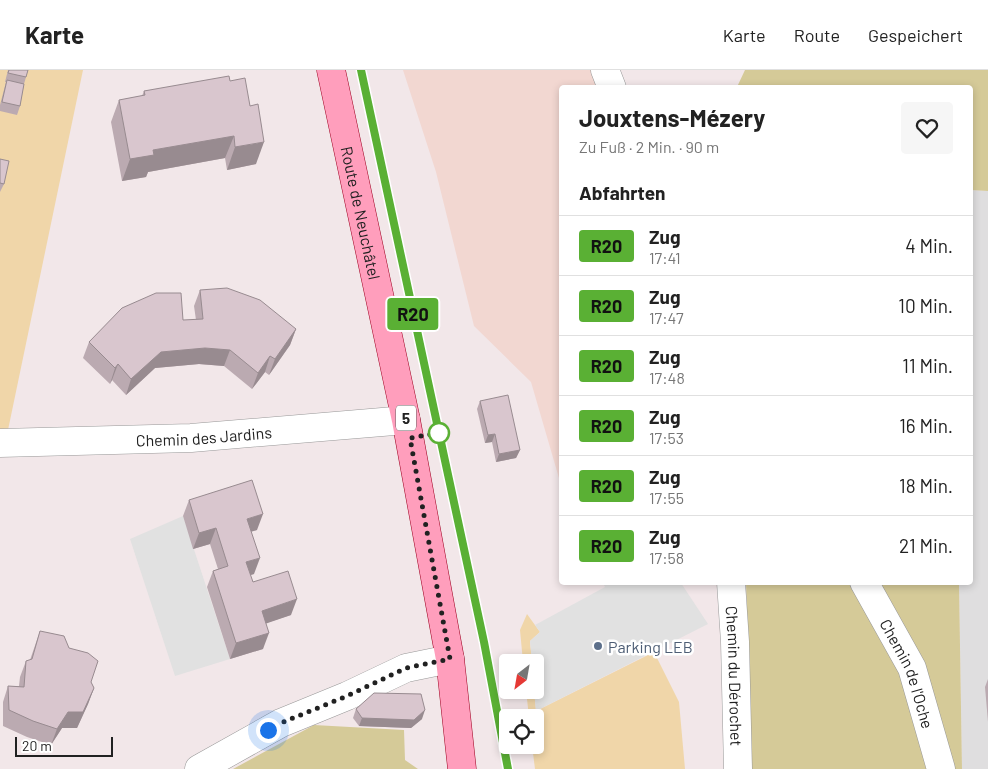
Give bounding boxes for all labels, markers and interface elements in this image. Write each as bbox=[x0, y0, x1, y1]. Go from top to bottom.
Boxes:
text: Karte bbox=[25, 20, 84, 49]
text: Karte bbox=[723, 24, 766, 46]
text: Route bbox=[794, 24, 840, 46]
text: Gespeichert bbox=[868, 24, 963, 46]
button: heart bbox=[901, 102, 953, 154]
text: Jouxtens-Mézery bbox=[579, 103, 765, 132]
text: Zu Fuß · 2 Min. · 90 m bbox=[579, 137, 719, 156]
street label: Route de Neuchâtel bbox=[338, 144, 385, 281]
text: Abfahrten bbox=[579, 181, 665, 204]
text: Zug bbox=[649, 225, 681, 248]
text: 4 Min. bbox=[905, 234, 953, 257]
text: R20 bbox=[591, 235, 622, 257]
text: 17:41 bbox=[649, 248, 681, 267]
text: Zug bbox=[649, 285, 681, 308]
text: 10 Min. bbox=[898, 294, 953, 317]
text: R20 bbox=[591, 295, 622, 317]
line badge: R20 bbox=[384, 298, 442, 330]
text: R20 bbox=[397, 303, 429, 325]
text: 17:47 bbox=[649, 308, 684, 327]
text: Zug bbox=[649, 345, 681, 368]
text: 11 Min. bbox=[902, 354, 953, 377]
text: R20 bbox=[591, 355, 622, 377]
text: 17:48 bbox=[649, 368, 685, 387]
text: Zug bbox=[649, 405, 681, 428]
road number: 5 bbox=[396, 406, 416, 430]
text: 16 Min. bbox=[899, 414, 953, 437]
text: R20 bbox=[591, 415, 622, 437]
street label: Chemin des Jardins bbox=[136, 422, 273, 449]
unlabelled marker bbox=[428, 422, 450, 444]
text: 17:53 bbox=[649, 428, 684, 447]
text: Zug bbox=[649, 465, 681, 488]
text: 18 Min. bbox=[899, 474, 953, 497]
text: R20 bbox=[591, 475, 622, 497]
text: 17:55 bbox=[649, 488, 684, 507]
text: Zug bbox=[649, 525, 681, 548]
text: 21 Min. bbox=[899, 534, 953, 557]
text: R20 bbox=[591, 535, 622, 557]
text: 17:58 bbox=[649, 548, 684, 567]
street label: Chemin du Dérochet bbox=[723, 605, 747, 746]
street label: Chemin de l'Oche bbox=[877, 615, 938, 730]
place label: Parking LEB bbox=[608, 637, 693, 656]
marker: Parking LEB bbox=[592, 640, 604, 652]
north arrow bbox=[499, 654, 544, 699]
map controls bbox=[499, 654, 544, 754]
button: locate bbox=[499, 709, 544, 754]
your location bbox=[256, 718, 281, 743]
scale bar bbox=[15, 734, 112, 757]
text: 20 m bbox=[22, 737, 52, 754]

